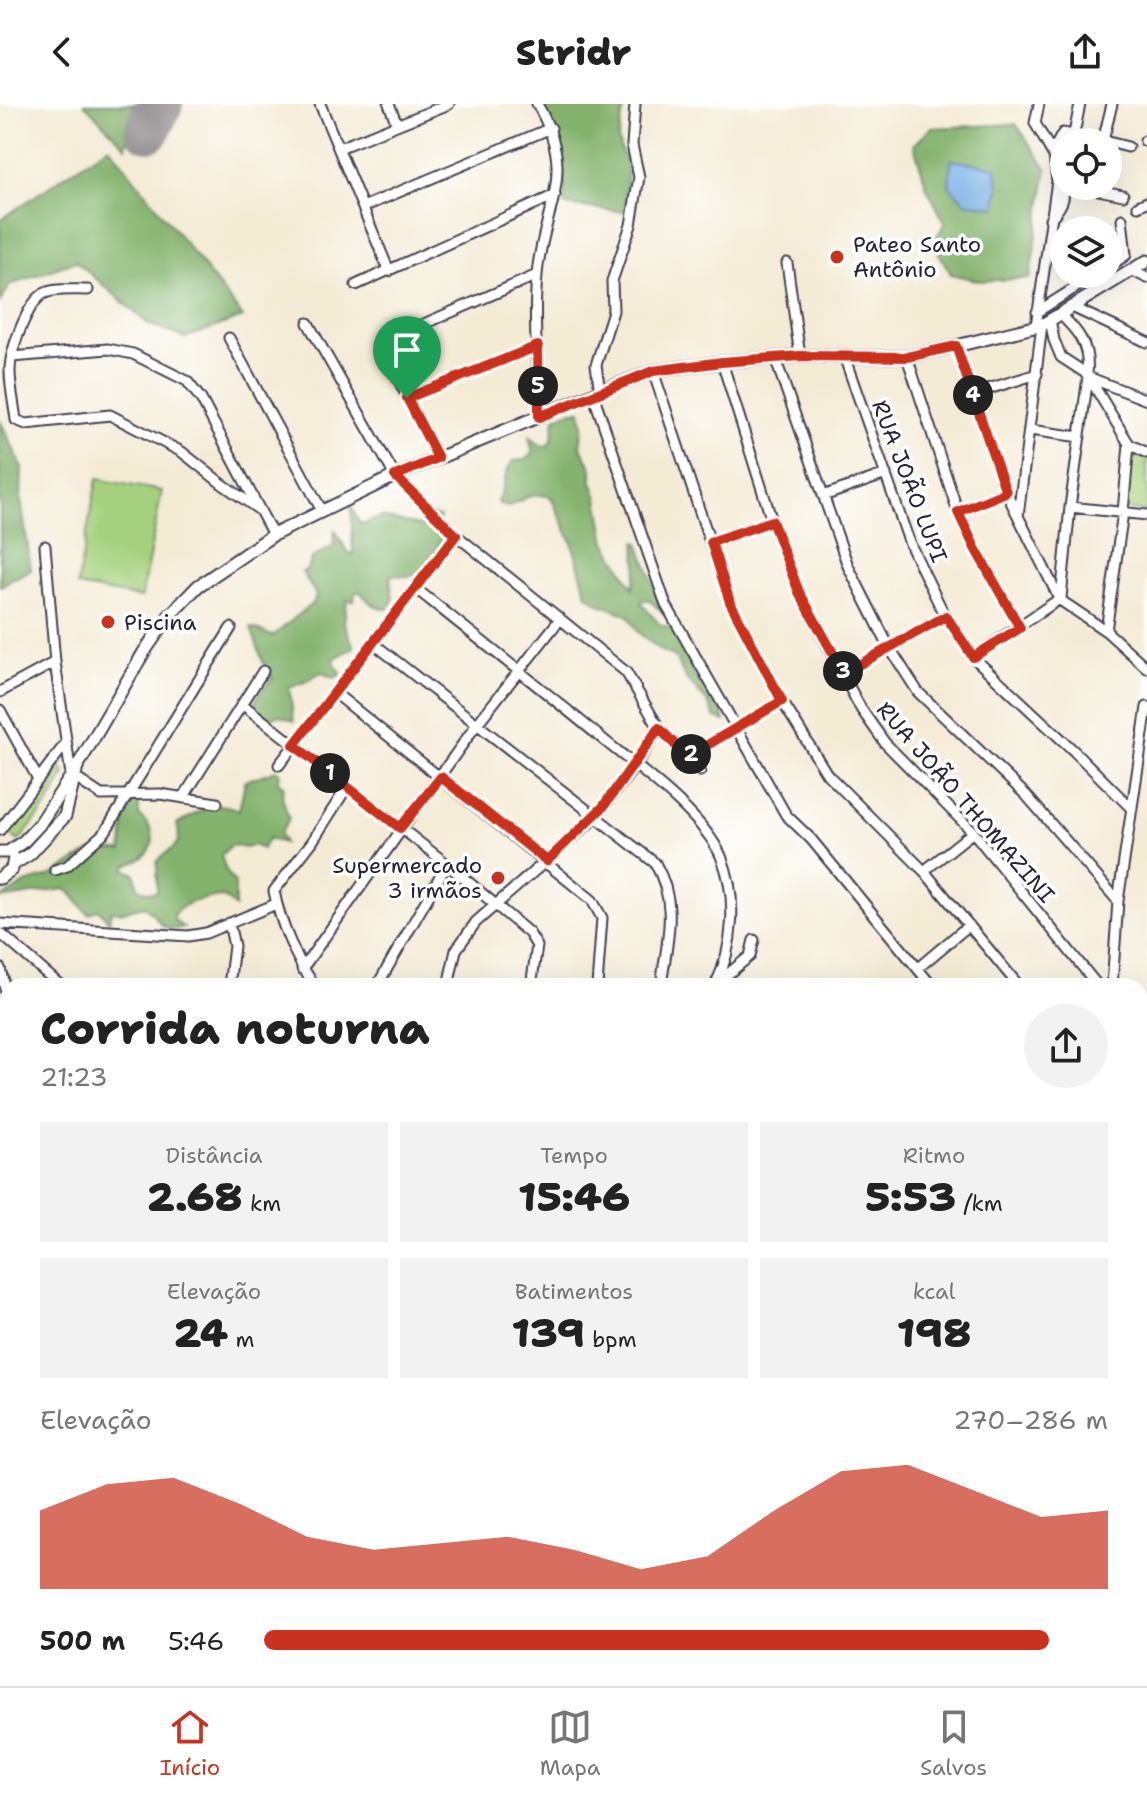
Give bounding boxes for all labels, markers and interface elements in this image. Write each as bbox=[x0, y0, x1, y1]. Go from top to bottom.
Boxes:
text: Stridr bbox=[516, 28, 631, 77]
icon: back bbox=[40, 30, 84, 74]
icon: share bbox=[1063, 30, 1107, 74]
map controls bbox=[1050, 128, 1122, 288]
button: locate bbox=[1050, 128, 1122, 200]
button: layers bbox=[1050, 216, 1122, 288]
place label: Pateo Santo Antônio bbox=[853, 230, 981, 284]
marker: Pateo Santo Antônio bbox=[828, 248, 846, 266]
pin bbox=[373, 316, 441, 398]
icon: arrive bbox=[385, 328, 429, 372]
pin: 5 bbox=[518, 366, 558, 406]
text: 5 bbox=[531, 371, 545, 400]
pin: 4 bbox=[953, 375, 993, 415]
text: 4 bbox=[965, 380, 981, 409]
street label: RUA JOÃO LUPI bbox=[865, 396, 954, 567]
place label: Piscina bbox=[124, 608, 197, 637]
marker: Piscina bbox=[99, 613, 117, 631]
pin: 3 bbox=[823, 651, 863, 691]
text: 3 bbox=[835, 656, 851, 685]
street label: RUA JOÃO THOMAZINI bbox=[870, 696, 1061, 909]
pin: 2 bbox=[671, 734, 711, 774]
text: 2 bbox=[683, 739, 699, 768]
pin: 1 bbox=[310, 753, 350, 793]
text: 1 bbox=[325, 758, 335, 787]
place label: Supermercado 3 irmãos bbox=[332, 851, 482, 905]
marker: Supermercado 3 irmãos bbox=[489, 869, 507, 887]
text: Corrida noturna bbox=[40, 999, 430, 1058]
button: share bbox=[1024, 1004, 1108, 1088]
text: 21:23 bbox=[40, 1059, 108, 1094]
text: Distância bbox=[166, 1141, 263, 1170]
text: Tempo bbox=[540, 1141, 608, 1170]
text: Ritmo bbox=[903, 1141, 965, 1170]
text: 2.68 bbox=[147, 1170, 243, 1224]
text: 15:46 bbox=[518, 1170, 630, 1224]
text: 5:53 bbox=[865, 1170, 956, 1224]
text: km bbox=[243, 1189, 281, 1218]
text: /km bbox=[956, 1189, 1003, 1218]
text: Elevação bbox=[167, 1277, 261, 1306]
text: Batimentos bbox=[515, 1277, 633, 1306]
text: kcal bbox=[913, 1277, 955, 1306]
text: 24 bbox=[173, 1306, 228, 1360]
text: 139 bbox=[511, 1306, 585, 1360]
text: 198 bbox=[897, 1306, 971, 1360]
text: m bbox=[228, 1325, 255, 1354]
text: bpm bbox=[585, 1325, 637, 1354]
text: Elevação bbox=[40, 1402, 151, 1437]
text: 270–286 m bbox=[953, 1402, 1108, 1437]
text: 500 m bbox=[40, 1623, 125, 1658]
text: 5:46 bbox=[168, 1623, 224, 1658]
tab: Início bbox=[160, 1705, 220, 1782]
tab: Mapa bbox=[540, 1705, 600, 1782]
tab: Salvos bbox=[920, 1705, 987, 1782]

